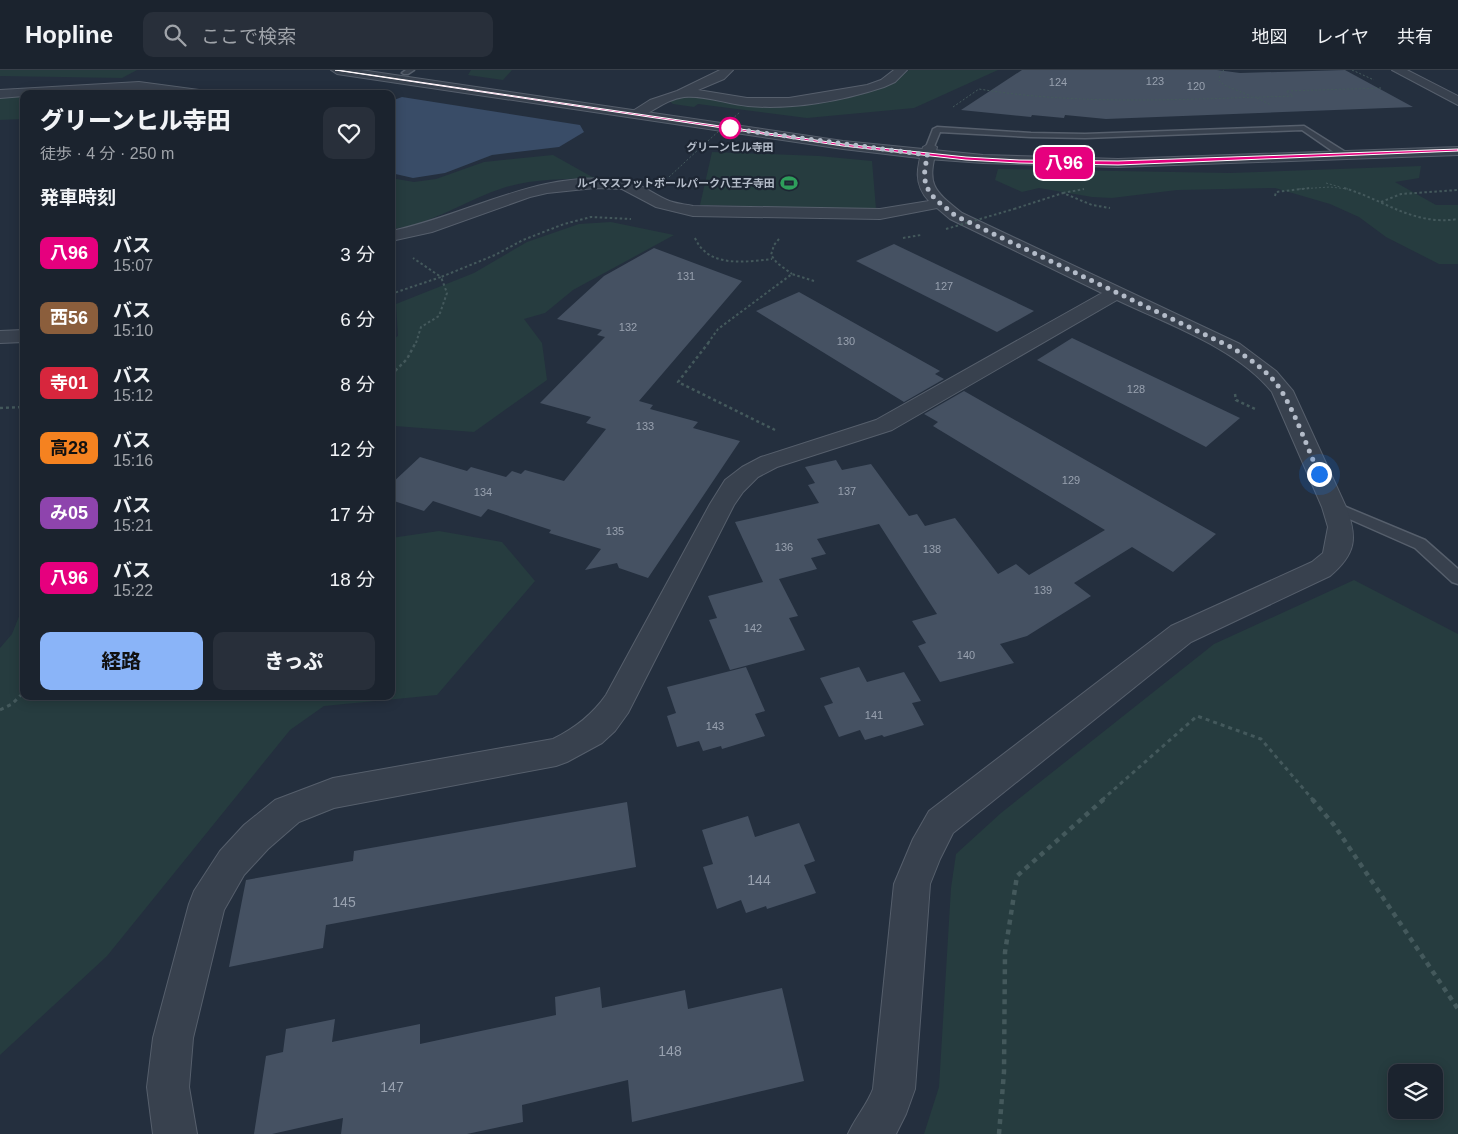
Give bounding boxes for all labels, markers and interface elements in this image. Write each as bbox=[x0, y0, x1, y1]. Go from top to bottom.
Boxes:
search box bbox=[143, 12, 493, 57]
text: Hopline bbox=[25, 21, 113, 48]
icon: search bbox=[161, 21, 189, 49]
text: ここで検索 bbox=[201, 26, 296, 47]
text: 地図 bbox=[1252, 27, 1288, 47]
text: レイヤ bbox=[1316, 27, 1369, 47]
text: 共有 bbox=[1397, 27, 1433, 47]
house number: 123 bbox=[1146, 75, 1164, 87]
house number: 124 bbox=[1049, 76, 1067, 88]
house number: 120 bbox=[1187, 80, 1205, 92]
text: グリーンヒル寺田 bbox=[40, 107, 231, 134]
button: heart bbox=[323, 107, 375, 159]
marker: グリーンヒル寺田 bbox=[719, 117, 741, 139]
place label: グリーンヒル寺田 bbox=[686, 141, 774, 153]
text: 徒歩 · 4 分 · 250 m bbox=[40, 145, 174, 162]
line badge: 八96 bbox=[1035, 147, 1093, 179]
text: 八96 bbox=[1045, 153, 1083, 173]
sports icon: ルイマスフットボールパーク八王子寺田 bbox=[779, 173, 799, 193]
place label: ルイマスフットボールパーク八王子寺田 bbox=[577, 177, 775, 189]
text: 発車時刻 bbox=[40, 187, 116, 208]
text: バス bbox=[113, 235, 151, 256]
text: 八96 bbox=[50, 243, 88, 263]
text: 3 分 bbox=[340, 244, 375, 265]
text: 15:07 bbox=[113, 257, 153, 274]
house number: 131 bbox=[677, 270, 695, 282]
house number: 127 bbox=[935, 280, 953, 292]
text: バス bbox=[113, 300, 151, 321]
text: 西56 bbox=[50, 308, 88, 328]
text: 6 分 bbox=[340, 309, 375, 330]
house number: 132 bbox=[619, 321, 637, 333]
text: 15:10 bbox=[113, 322, 153, 339]
house number: 130 bbox=[837, 335, 855, 347]
text: バス bbox=[113, 365, 151, 386]
text: 寺01 bbox=[50, 373, 88, 393]
text: 8 分 bbox=[340, 374, 375, 395]
house number: 128 bbox=[1127, 383, 1145, 395]
text: 15:12 bbox=[113, 387, 153, 404]
house number: 133 bbox=[636, 420, 654, 432]
text: バス bbox=[113, 430, 151, 451]
text: 高28 bbox=[50, 438, 88, 458]
text: 12 分 bbox=[330, 439, 375, 460]
text: 15:16 bbox=[113, 452, 153, 469]
your location bbox=[1307, 462, 1332, 487]
house number: 129 bbox=[1062, 474, 1080, 486]
house number: 137 bbox=[838, 485, 856, 497]
house number: 134 bbox=[474, 486, 492, 498]
text: バス bbox=[113, 495, 151, 516]
text: み05 bbox=[50, 503, 88, 523]
text: 17 分 bbox=[330, 504, 375, 525]
text: 15:21 bbox=[113, 517, 153, 534]
house number: 135 bbox=[606, 525, 624, 537]
house number: 136 bbox=[775, 541, 793, 553]
house number: 138 bbox=[923, 543, 941, 555]
text: バス bbox=[113, 560, 151, 581]
text: 八96 bbox=[50, 568, 88, 588]
text: 18 分 bbox=[330, 569, 375, 590]
text: 15:22 bbox=[113, 582, 153, 599]
house number: 139 bbox=[1034, 584, 1052, 596]
house number: 142 bbox=[744, 622, 762, 634]
button: 経路 bbox=[40, 632, 203, 690]
button: きっぷ bbox=[213, 632, 375, 690]
house number: 140 bbox=[957, 649, 975, 661]
house number: 141 bbox=[865, 709, 883, 721]
house number: 143 bbox=[706, 720, 724, 732]
house number: 144 bbox=[747, 872, 771, 888]
house number: 145 bbox=[332, 894, 356, 910]
house number: 148 bbox=[658, 1043, 682, 1059]
map controls bbox=[1388, 1064, 1443, 1119]
button: layers bbox=[1388, 1064, 1443, 1119]
house number: 147 bbox=[380, 1079, 404, 1095]

